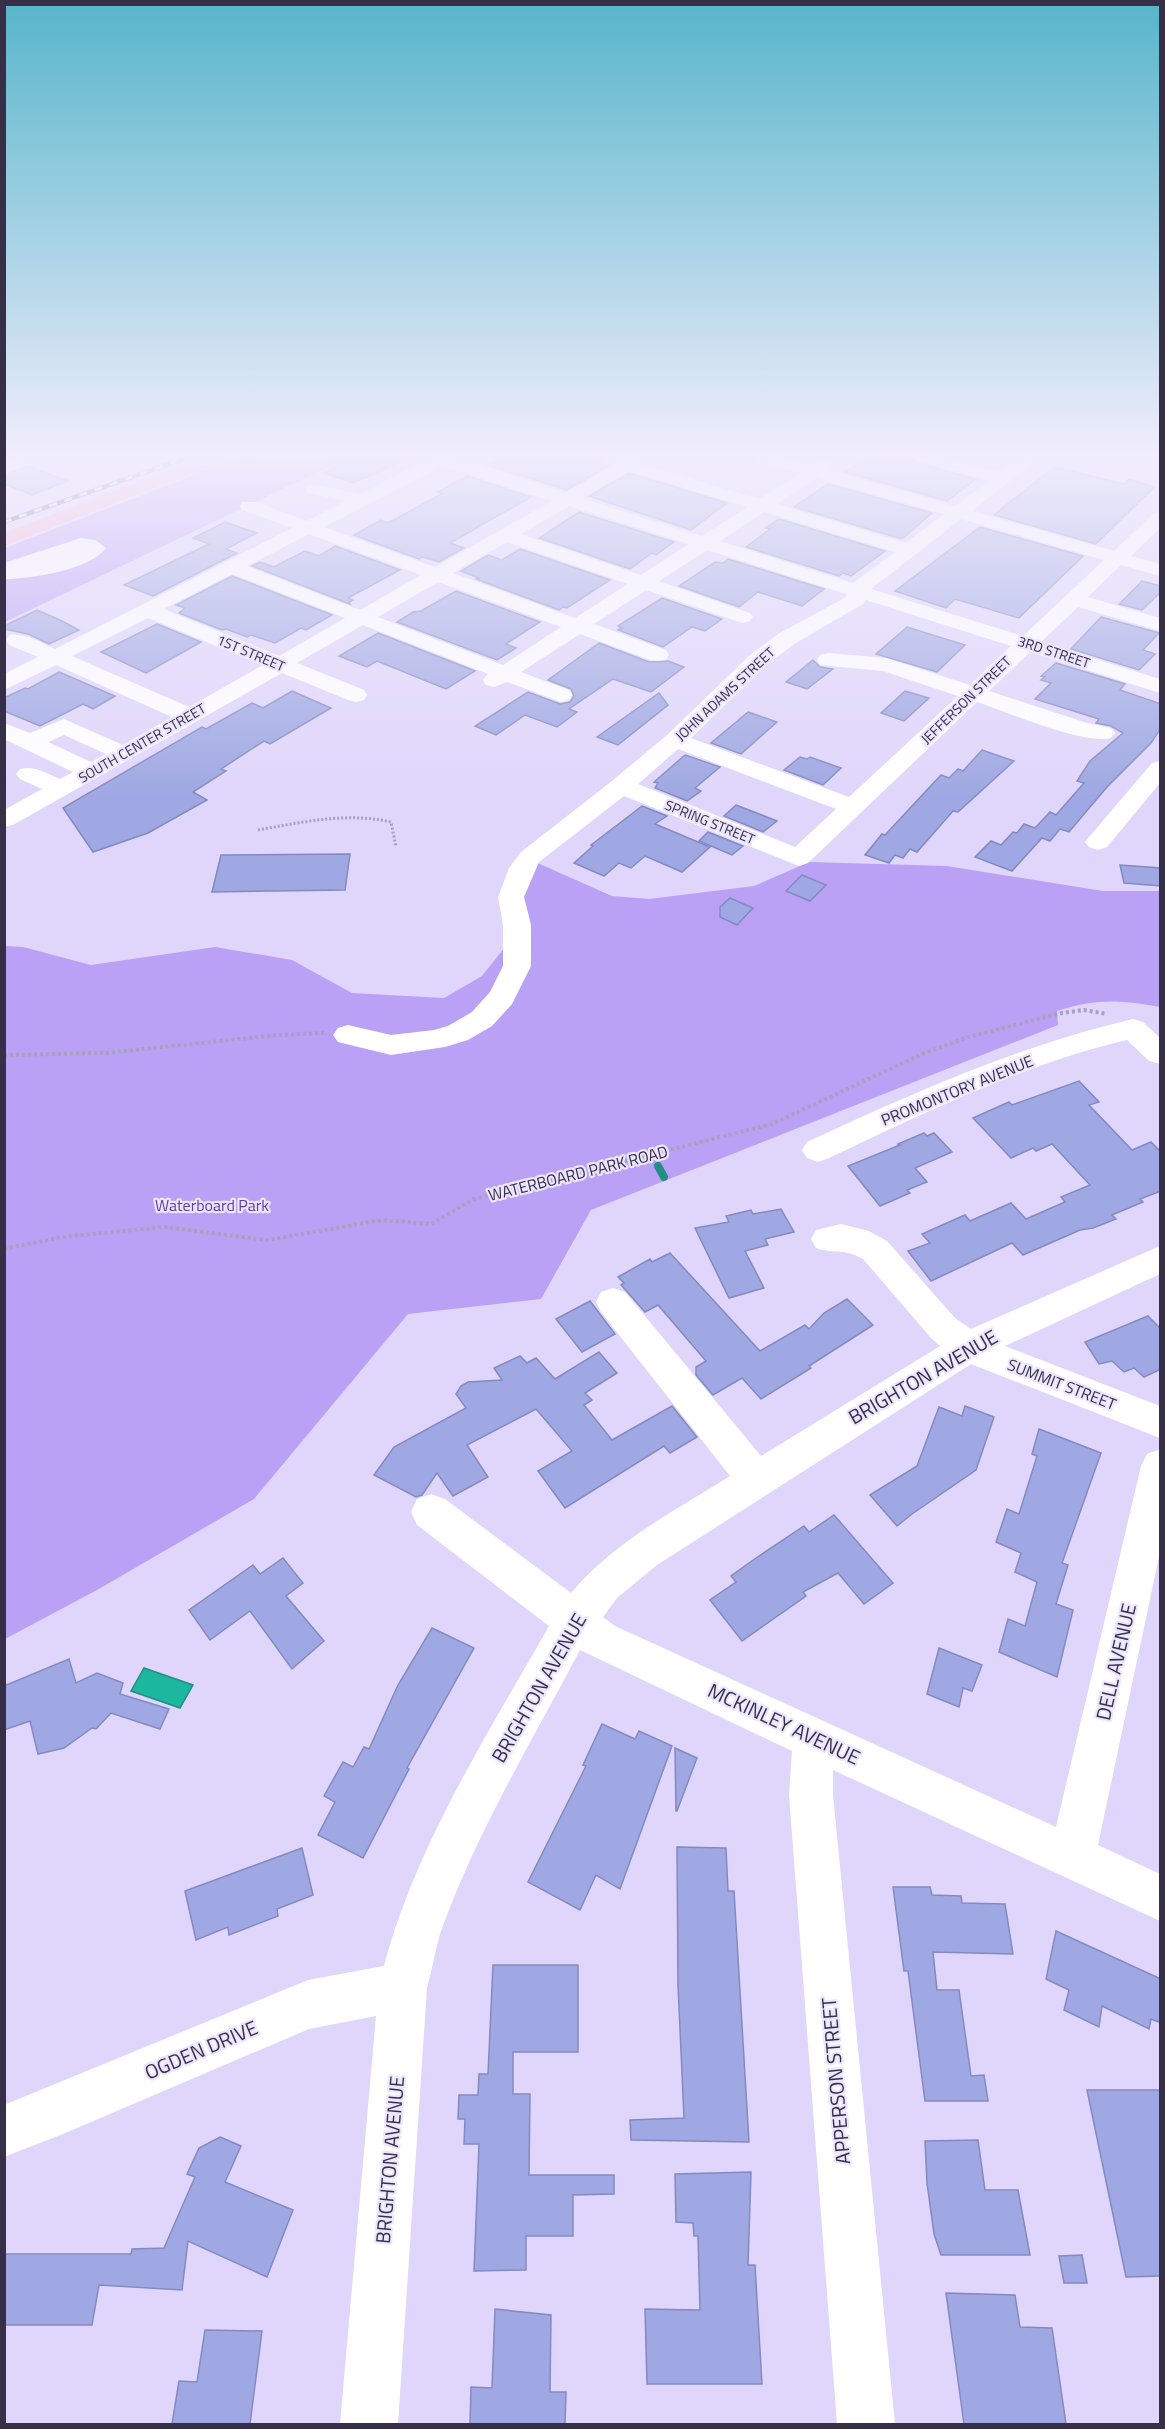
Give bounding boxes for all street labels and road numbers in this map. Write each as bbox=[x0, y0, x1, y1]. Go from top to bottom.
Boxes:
street label: 1ST STREET bbox=[214, 629, 289, 677]
street label: 3RD STREET bbox=[1015, 630, 1094, 673]
street label: JOHN ADAMS STREET bbox=[670, 641, 780, 746]
street label: JEFFERSON STREET bbox=[916, 650, 1016, 748]
street label: SOUTH CENTER STREET bbox=[74, 697, 210, 788]
street label: SPRING STREET bbox=[662, 794, 759, 849]
street label: PROMONTORY AVENUE bbox=[877, 1048, 1037, 1132]
street label: WATERBOARD PARK ROAD bbox=[486, 1139, 670, 1207]
street label: BRIGHTON AVENUE bbox=[842, 1321, 1003, 1432]
street label: SUMMIT STREET bbox=[1004, 1352, 1120, 1416]
street label: DELL AVENUE bbox=[1087, 1600, 1144, 1723]
street label: BRIGHTON AVENUE bbox=[483, 1607, 594, 1768]
street label: MCKINLEY AVENUE bbox=[703, 1675, 865, 1772]
street label: APPERSON STREET bbox=[813, 1996, 858, 2166]
street label: OGDEN DRIVE bbox=[139, 2012, 262, 2087]
street label: BRIGHTON AVENUE bbox=[367, 2075, 412, 2245]

